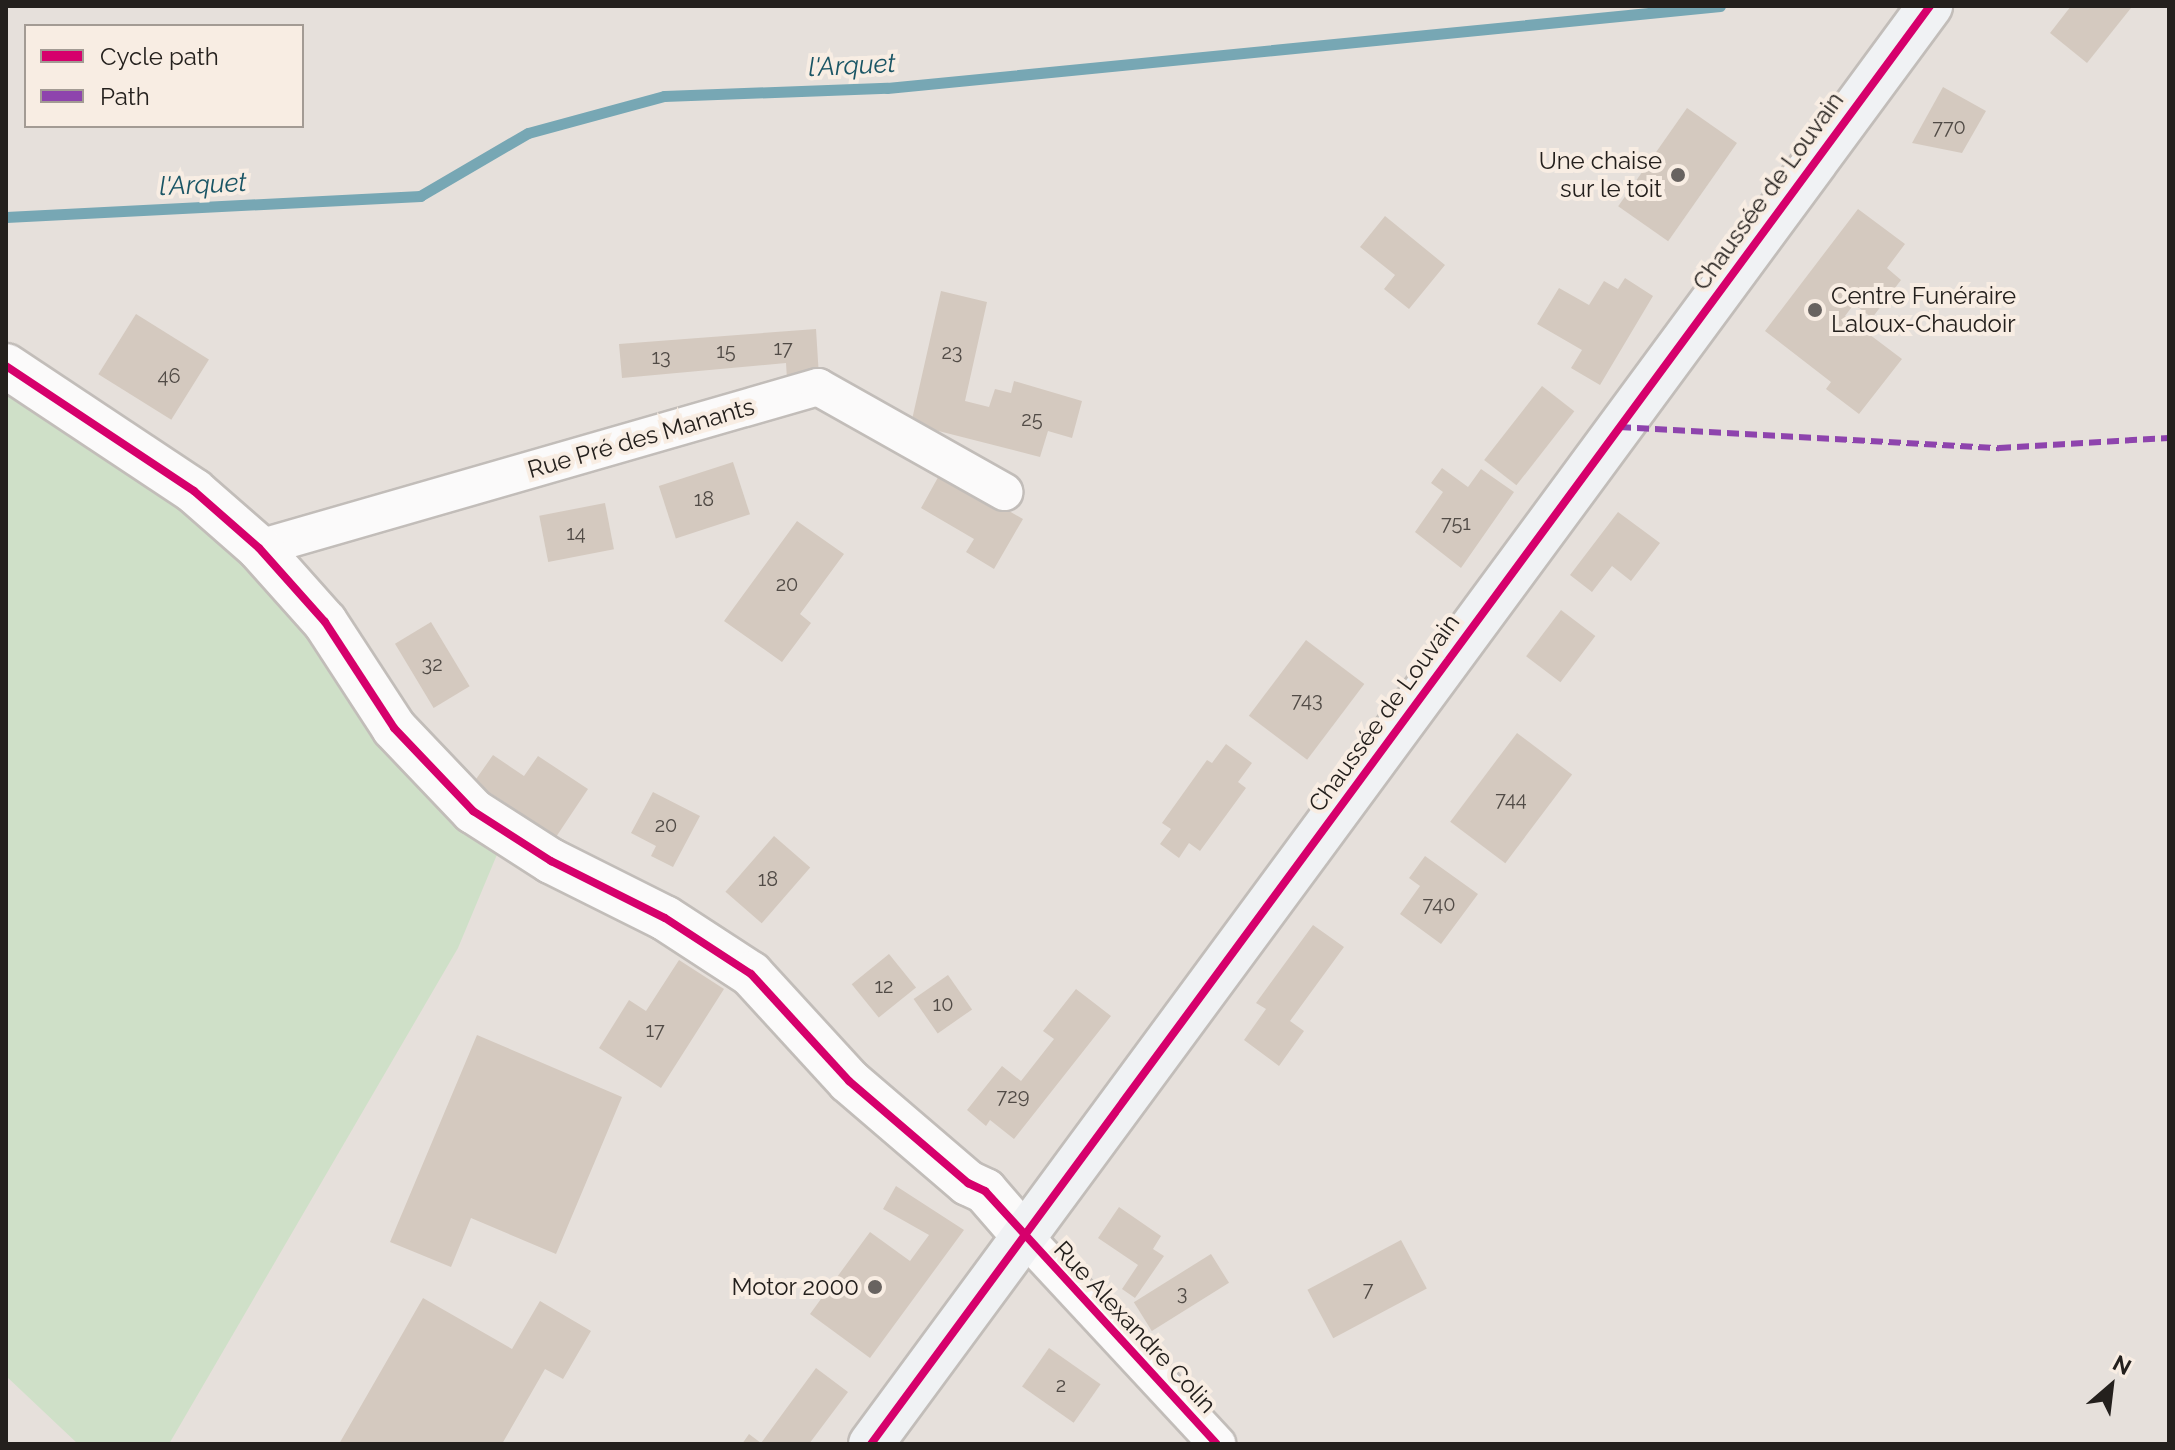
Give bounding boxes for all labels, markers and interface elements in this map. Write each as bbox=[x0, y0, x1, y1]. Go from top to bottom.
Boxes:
legend bbox=[24, 24, 304, 128]
text: Cycle path bbox=[100, 42, 219, 71]
water label: l'Arquet bbox=[807, 48, 897, 84]
text: Path bbox=[100, 82, 150, 111]
street label: Chaussée de Louvain bbox=[1687, 86, 1849, 296]
house number: 770 bbox=[1932, 115, 1966, 139]
place label: Une chaise sur le toit bbox=[1539, 147, 1662, 203]
marker: Une chaise sur le toit bbox=[1669, 166, 1687, 184]
water label: l'Arquet bbox=[158, 167, 248, 203]
place label: Centre Funéraire Laloux-Chaudoir bbox=[1831, 282, 2016, 338]
marker: Centre Funéraire Laloux-Chaudoir bbox=[1806, 301, 1824, 319]
house number: 17 bbox=[773, 336, 793, 360]
house number: 15 bbox=[716, 339, 736, 363]
house number: 23 bbox=[941, 340, 963, 364]
house number: 13 bbox=[651, 345, 671, 369]
house number: 46 bbox=[158, 364, 180, 388]
street label: Rue Pré des Manants bbox=[524, 392, 758, 484]
house number: 25 bbox=[1021, 407, 1043, 431]
house number: 18 bbox=[694, 487, 714, 511]
house number: 751 bbox=[1441, 511, 1471, 535]
house number: 14 bbox=[566, 521, 586, 545]
house number: 20 bbox=[776, 572, 798, 596]
street label: Chaussée de Louvain bbox=[1303, 608, 1465, 818]
house number: 32 bbox=[421, 652, 443, 676]
house number: 743 bbox=[1291, 688, 1323, 712]
house number: 744 bbox=[1495, 787, 1527, 811]
house number: 20 bbox=[655, 813, 677, 837]
house number: 18 bbox=[758, 867, 778, 891]
house number: 740 bbox=[1423, 892, 1455, 916]
house number: 12 bbox=[875, 974, 893, 998]
house number: 10 bbox=[933, 992, 953, 1016]
house number: 17 bbox=[645, 1018, 665, 1042]
house number: 729 bbox=[997, 1084, 1029, 1108]
street label: Rue Alexandre Colin bbox=[1048, 1235, 1222, 1419]
place label: Motor 2000 bbox=[731, 1273, 859, 1301]
house number: 7 bbox=[1363, 1277, 1373, 1301]
marker: Motor 2000 bbox=[866, 1278, 884, 1296]
house number: 3 bbox=[1177, 1281, 1187, 1305]
north arrow bbox=[2071, 1346, 2151, 1426]
text: N bbox=[2109, 1349, 2136, 1380]
house number: 2 bbox=[1056, 1373, 1066, 1397]

